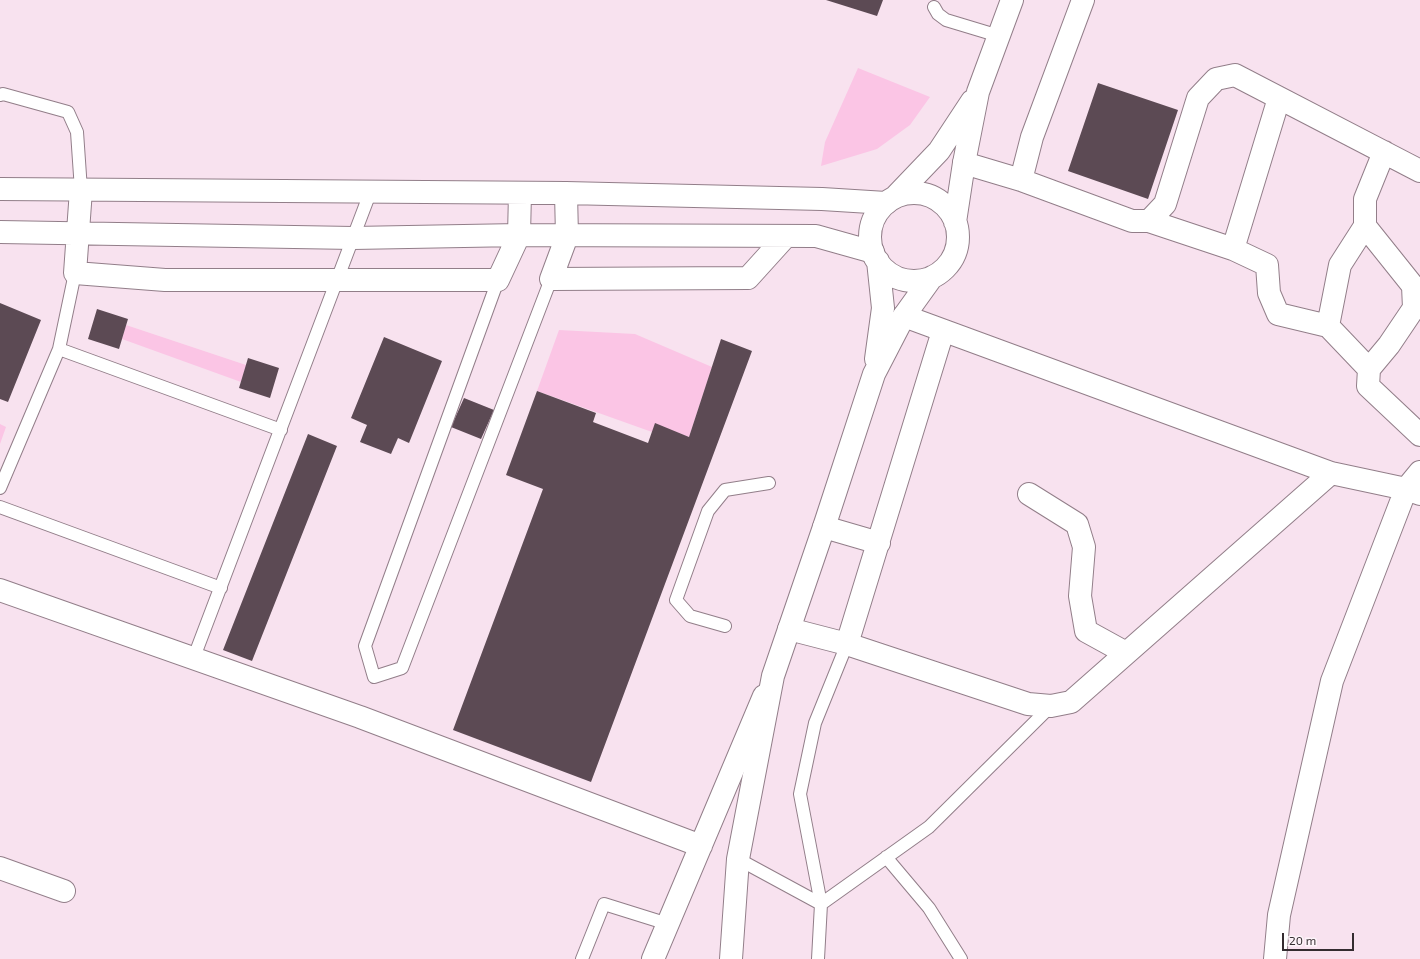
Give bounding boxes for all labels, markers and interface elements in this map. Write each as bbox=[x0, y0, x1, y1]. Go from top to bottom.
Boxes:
scale bar bbox=[1284, 925, 1356, 951]
text: 20 m bbox=[1289, 933, 1316, 947]

